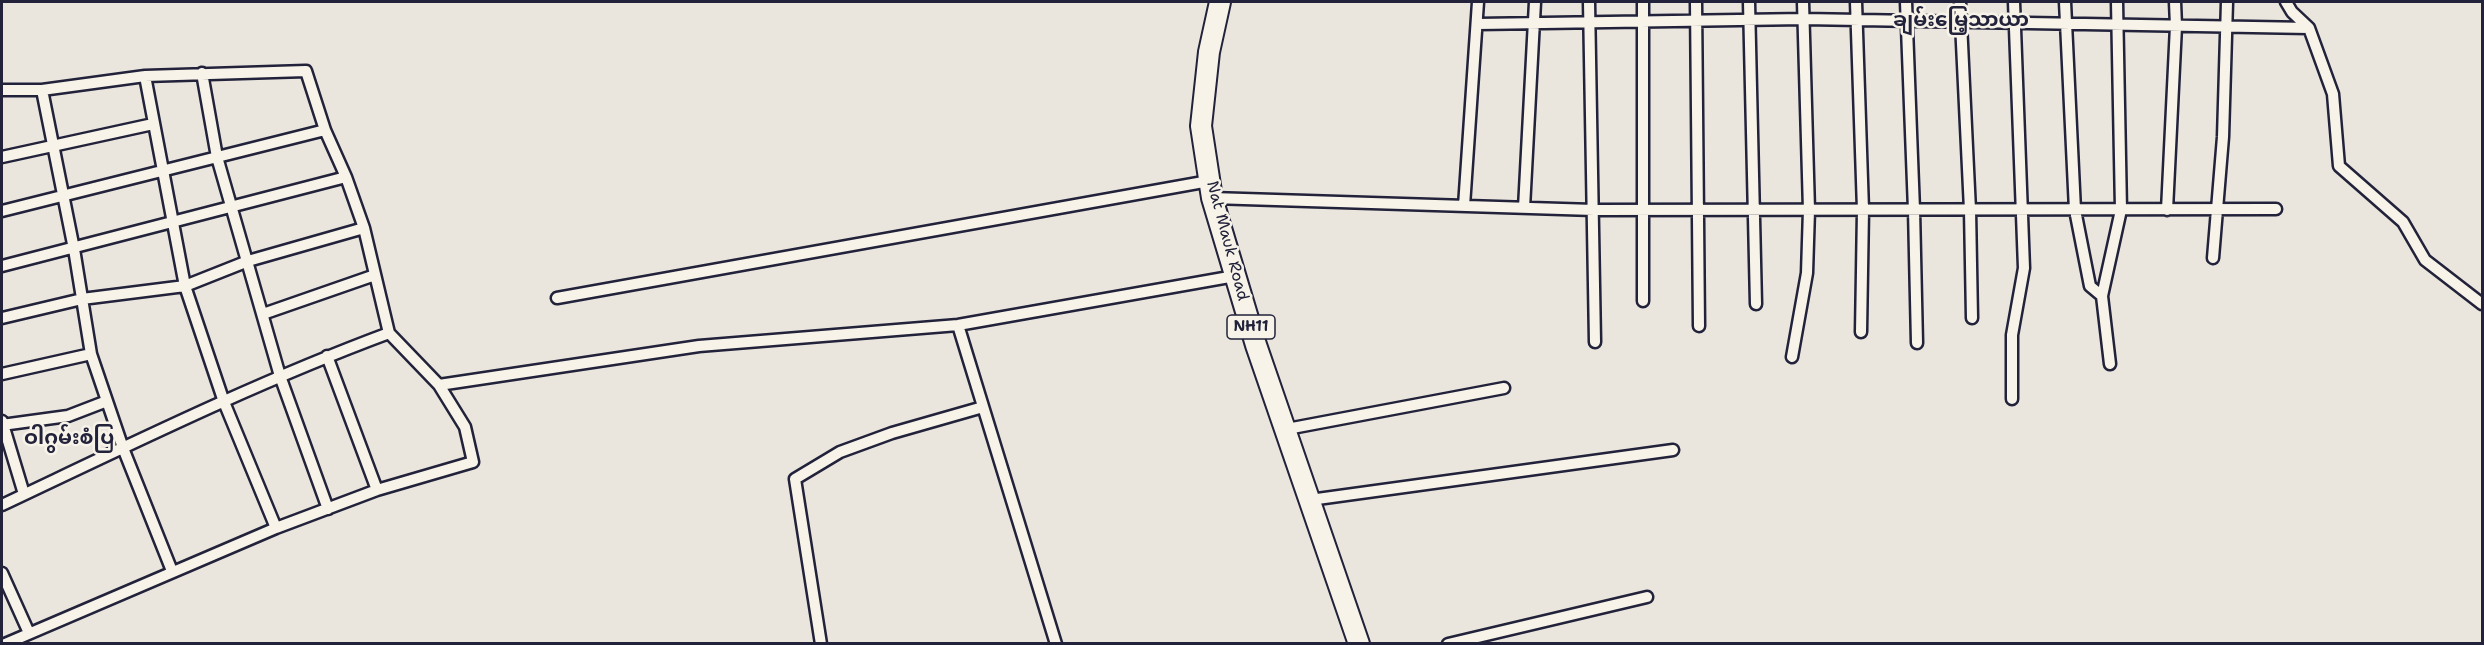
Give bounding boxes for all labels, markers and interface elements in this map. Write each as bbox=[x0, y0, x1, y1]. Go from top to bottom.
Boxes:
district label: ချမ်းမြေ့သာယာ bbox=[1893, 9, 2029, 33]
street label: Nat Mauk Road bbox=[1202, 179, 1252, 303]
road number: NH11 bbox=[1227, 315, 1275, 339]
district label: ဝါဂွမ်းစံပြ bbox=[24, 427, 114, 451]

